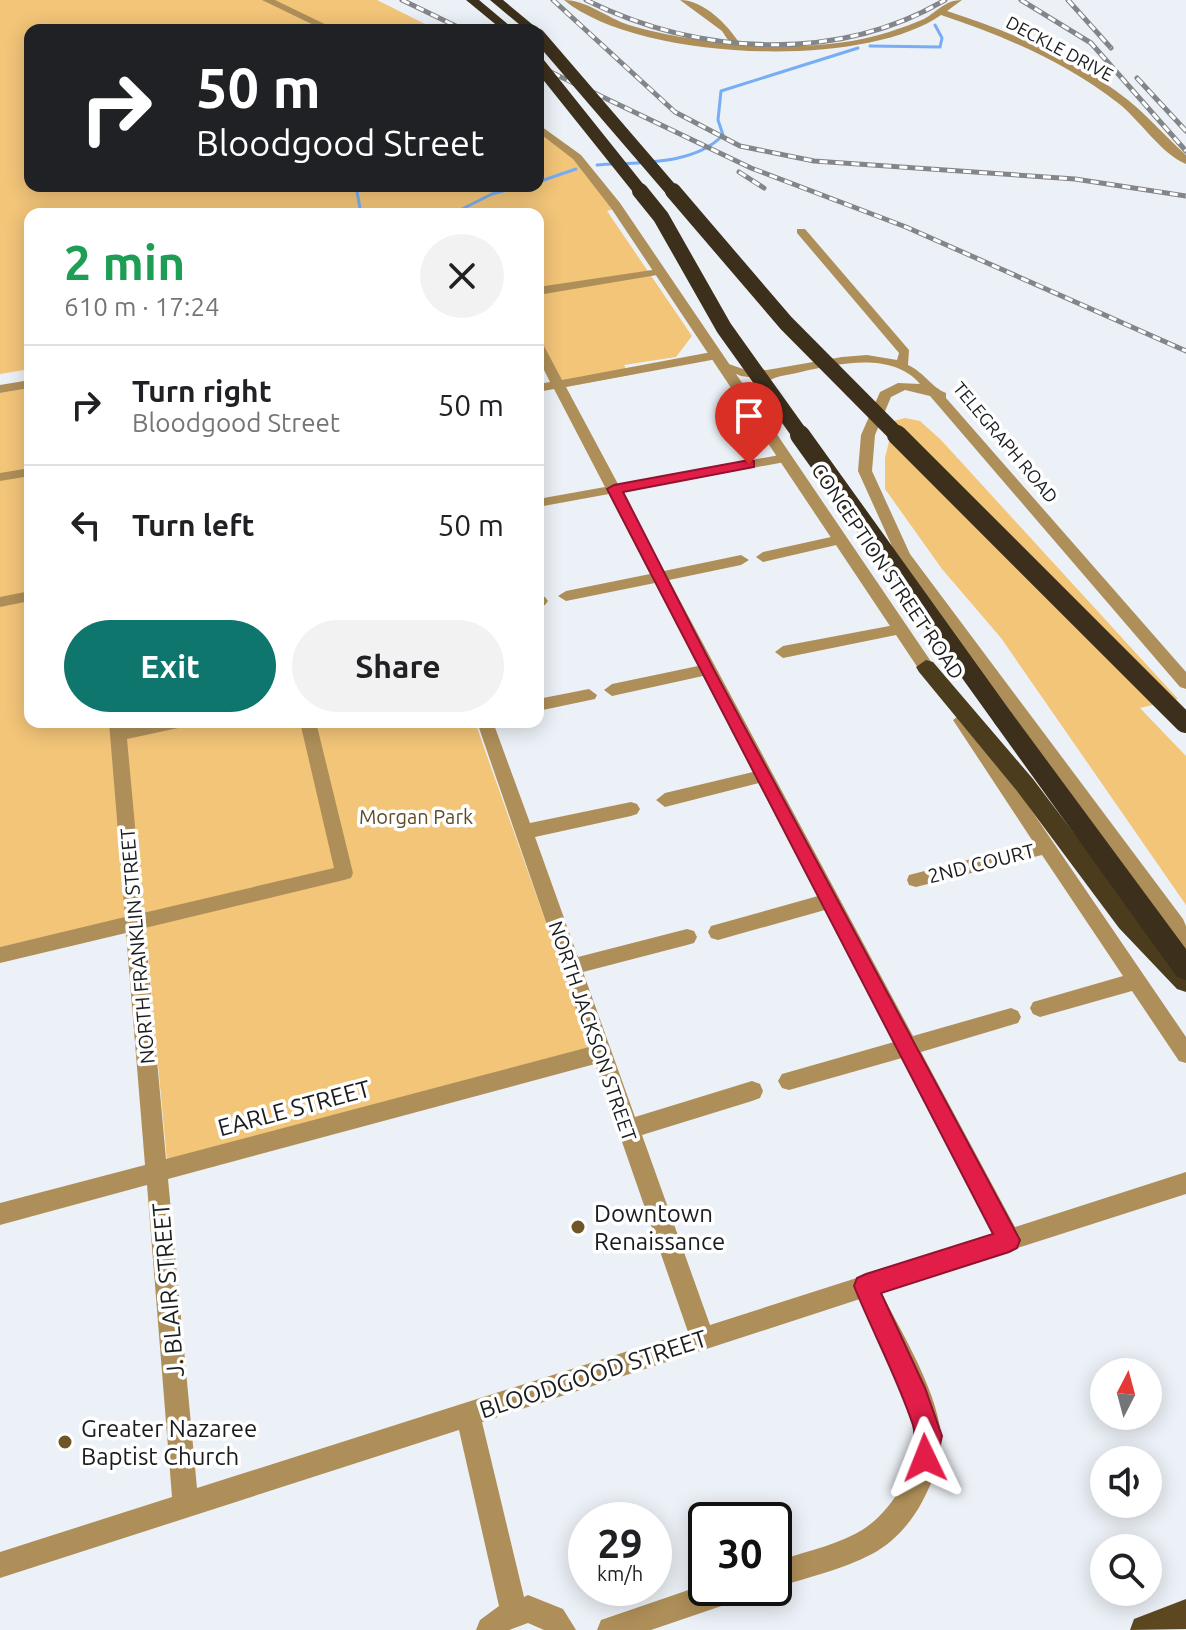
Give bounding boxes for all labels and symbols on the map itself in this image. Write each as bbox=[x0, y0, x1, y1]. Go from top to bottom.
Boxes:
street label: DECKLE DRIVE bbox=[1003, 11, 1117, 85]
street label: TELEGRAPH ROAD bbox=[950, 378, 1062, 506]
pin bbox=[715, 382, 783, 464]
street label: CONCEPTION STREET ROAD bbox=[807, 459, 969, 683]
park label: Morgan Park bbox=[359, 805, 473, 828]
street label: NORTH FRANKLIN STREET bbox=[115, 827, 159, 1065]
street label: 2ND COURT bbox=[925, 839, 1037, 887]
street label: NORTH JACKSON STREET bbox=[544, 918, 642, 1144]
street label: EARLE STREET bbox=[215, 1075, 373, 1141]
place label: Downtown Renaissance bbox=[594, 1200, 725, 1255]
street label: J. BLAIR STREET bbox=[147, 1202, 189, 1378]
marker: Downtown Renaissance bbox=[569, 1218, 587, 1236]
street label: BLOODGOOD STREET bbox=[476, 1324, 710, 1424]
north arrow bbox=[1090, 1358, 1162, 1430]
place label: Greater Nazaree Baptist Church bbox=[81, 1415, 257, 1470]
position arrow bbox=[883, 1416, 967, 1500]
marker: Greater Nazaree Baptist Church bbox=[56, 1433, 74, 1451]
speed limit sign: 30 bbox=[688, 1502, 792, 1606]

